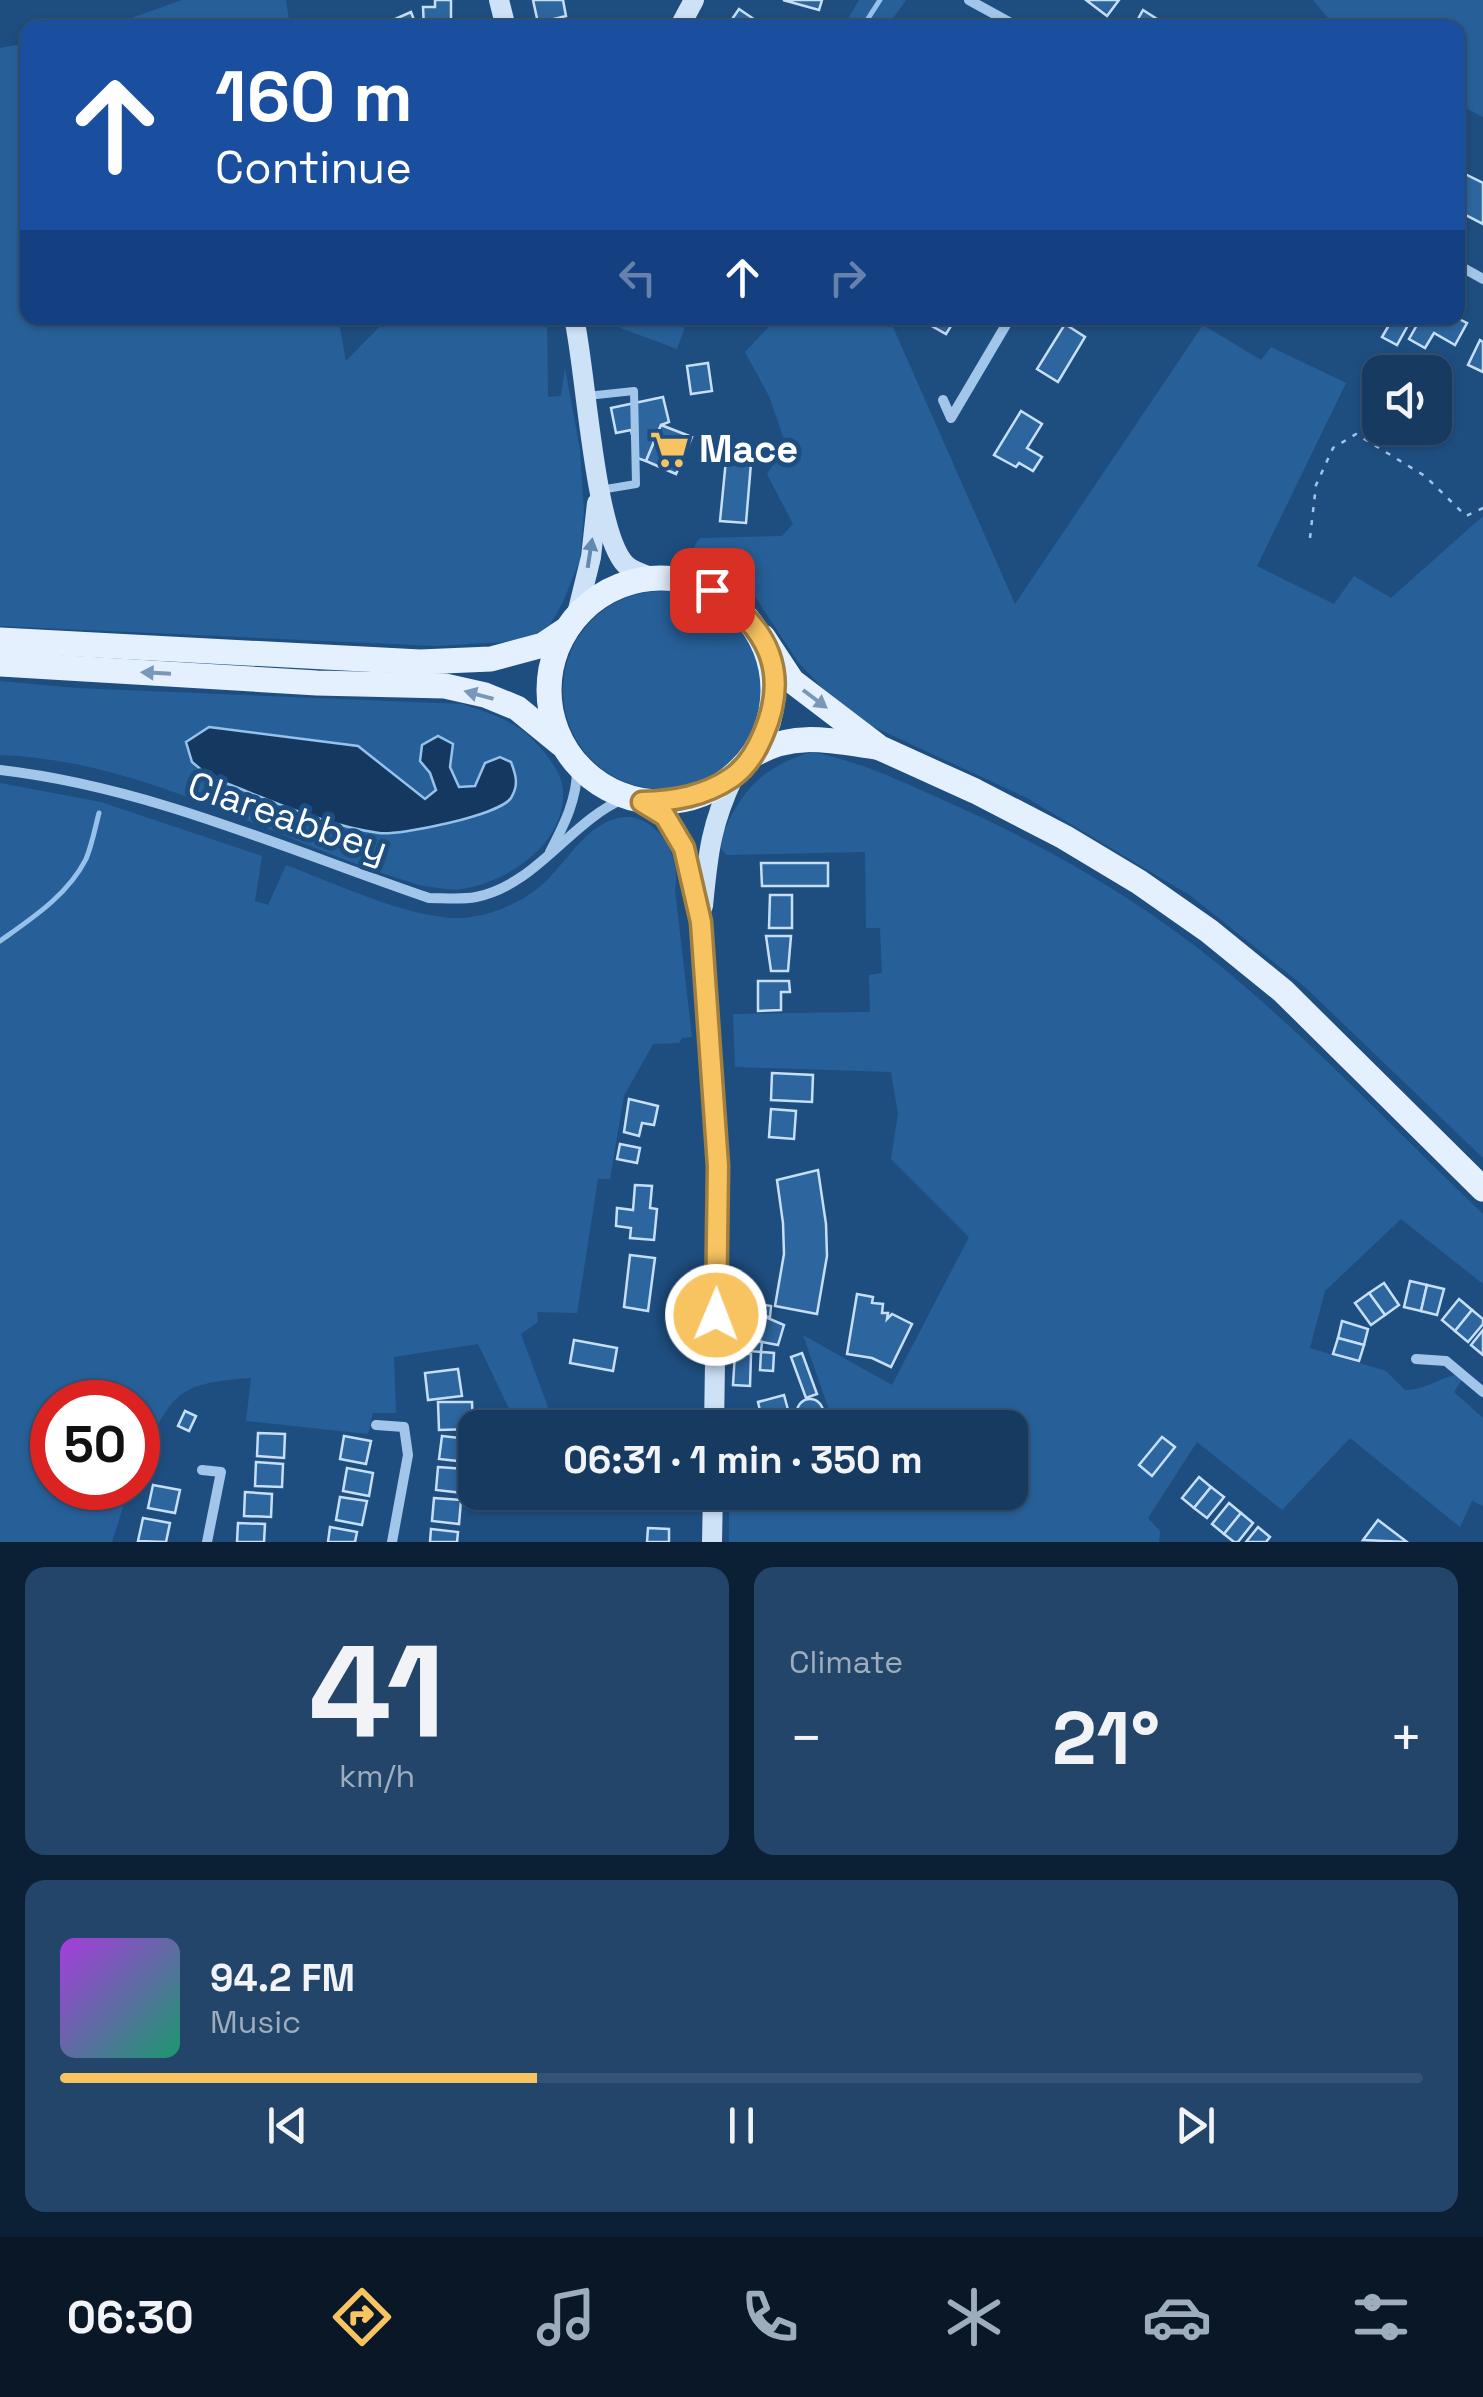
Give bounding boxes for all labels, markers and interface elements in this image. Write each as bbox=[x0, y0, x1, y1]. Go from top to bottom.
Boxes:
text: 160 m bbox=[215, 52, 413, 141]
icon: ahead bbox=[50, 60, 180, 190]
text: Continue bbox=[215, 139, 412, 196]
icon: left bbox=[610, 250, 665, 305]
icon: ahead bbox=[715, 250, 770, 305]
icon: right bbox=[820, 250, 875, 305]
map controls bbox=[1362, 355, 1452, 445]
button: sound bbox=[1362, 355, 1452, 445]
place label: Mace bbox=[699, 425, 798, 473]
supermarket icon: Mace bbox=[648, 428, 690, 470]
one-way arrow bbox=[583, 536, 599, 568]
pin bbox=[670, 548, 755, 633]
icon: arrive bbox=[685, 563, 740, 618]
one-way arrow bbox=[139, 665, 171, 681]
one-way arrow bbox=[463, 686, 494, 702]
one-way arrow bbox=[802, 688, 828, 708]
street label: Clareabbey bbox=[182, 760, 394, 874]
position arrow bbox=[664, 1263, 768, 1367]
speed limit sign: 50 bbox=[30, 1380, 160, 1510]
text: 06:31 · 1 min · 350 m bbox=[563, 1436, 923, 1484]
text: 41 bbox=[309, 1608, 445, 1774]
text: Climate bbox=[789, 1642, 903, 1682]
text: 21° bbox=[1052, 1690, 1160, 1786]
text: − bbox=[789, 1703, 823, 1773]
text: + bbox=[1389, 1703, 1423, 1773]
text: km/h bbox=[339, 1756, 415, 1796]
text: 94.2 FM bbox=[210, 1954, 355, 2002]
text: Music bbox=[210, 2002, 301, 2042]
icon: previous bbox=[260, 2098, 315, 2153]
icon: pause bbox=[714, 2098, 769, 2153]
icon: next bbox=[1168, 2098, 1223, 2153]
icon: directions bbox=[327, 2282, 397, 2352]
icon: music bbox=[531, 2282, 601, 2352]
icon: phone bbox=[735, 2282, 805, 2352]
icon: climate bbox=[939, 2282, 1009, 2352]
icon: car bbox=[1142, 2282, 1212, 2352]
icon: filters bbox=[1346, 2282, 1416, 2352]
text: 06:30 bbox=[67, 2289, 194, 2346]

